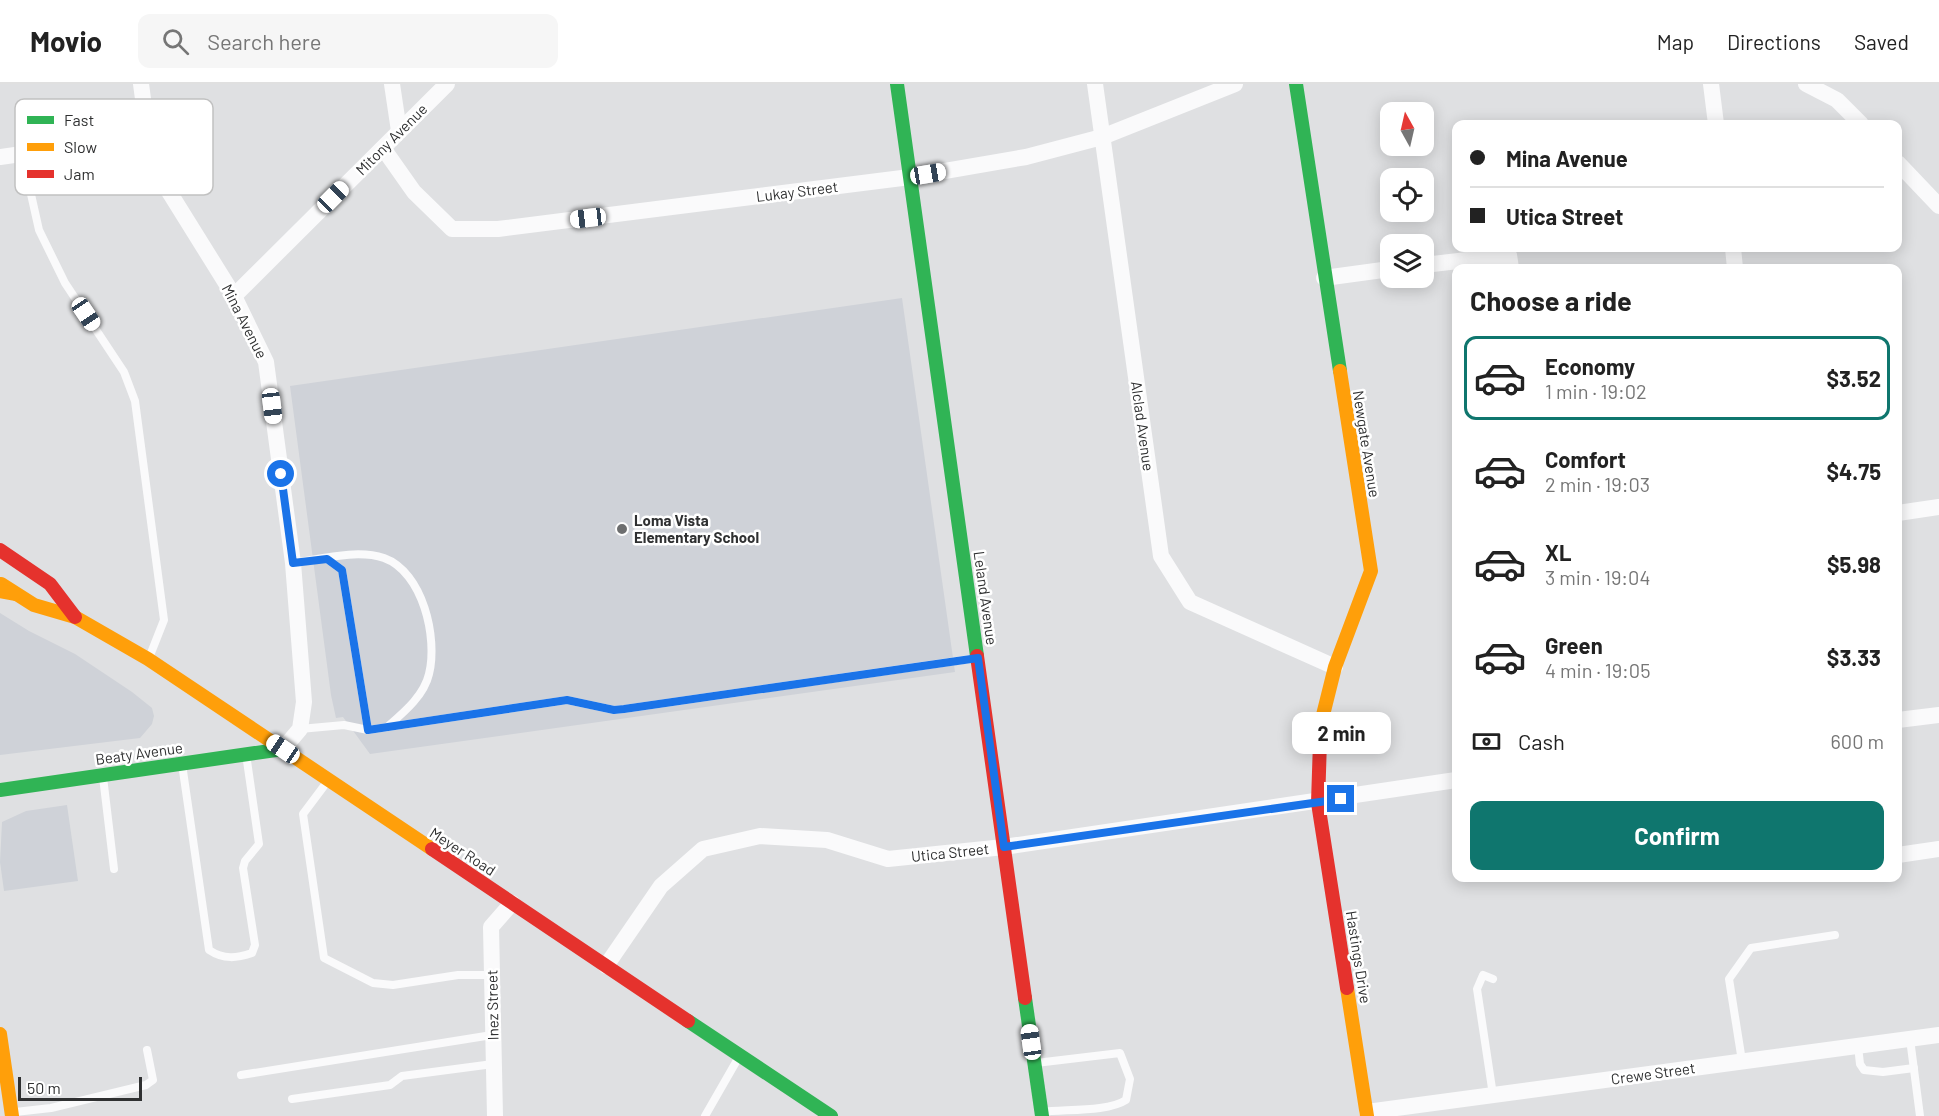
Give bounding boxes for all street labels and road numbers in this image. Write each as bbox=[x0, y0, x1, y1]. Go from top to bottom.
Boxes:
street label: Mitony Avenue bbox=[352, 100, 430, 178]
street label: Lukay Street bbox=[755, 177, 839, 205]
street label: Mina Avenue bbox=[219, 281, 271, 361]
street label: Alclad Avenue bbox=[1128, 380, 1158, 472]
street label: Newgate Avenue bbox=[1350, 389, 1384, 499]
street label: Leland Avenue bbox=[971, 550, 1001, 646]
street label: Beaty Avenue bbox=[94, 738, 184, 768]
street label: Meyer Road bbox=[427, 823, 499, 879]
street label: Utica Street bbox=[910, 839, 990, 865]
street label: Hastings Drive bbox=[1343, 909, 1375, 1005]
street label: Inez Street bbox=[482, 970, 502, 1040]
street label: Crewe Street bbox=[1610, 1058, 1696, 1088]

